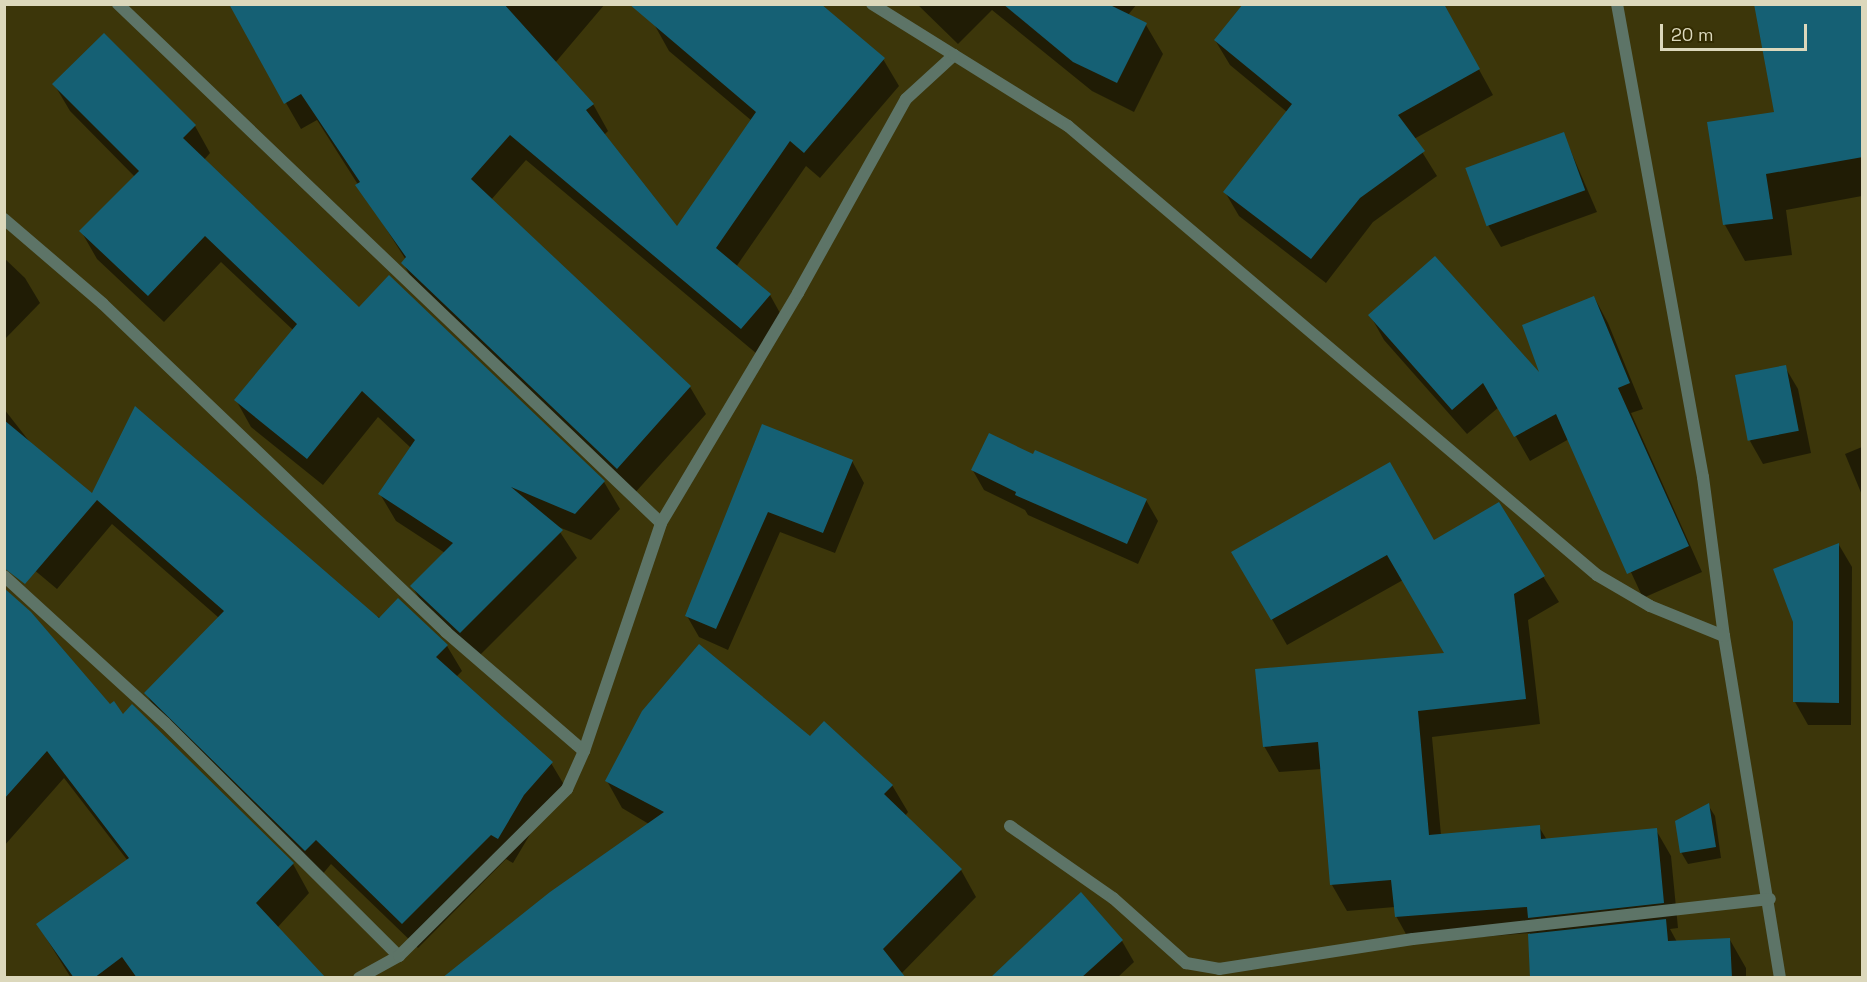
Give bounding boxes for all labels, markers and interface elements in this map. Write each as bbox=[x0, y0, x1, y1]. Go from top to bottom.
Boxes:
scale bar bbox=[1663, 12, 1810, 50]
text: 20 m bbox=[1671, 23, 1714, 46]

